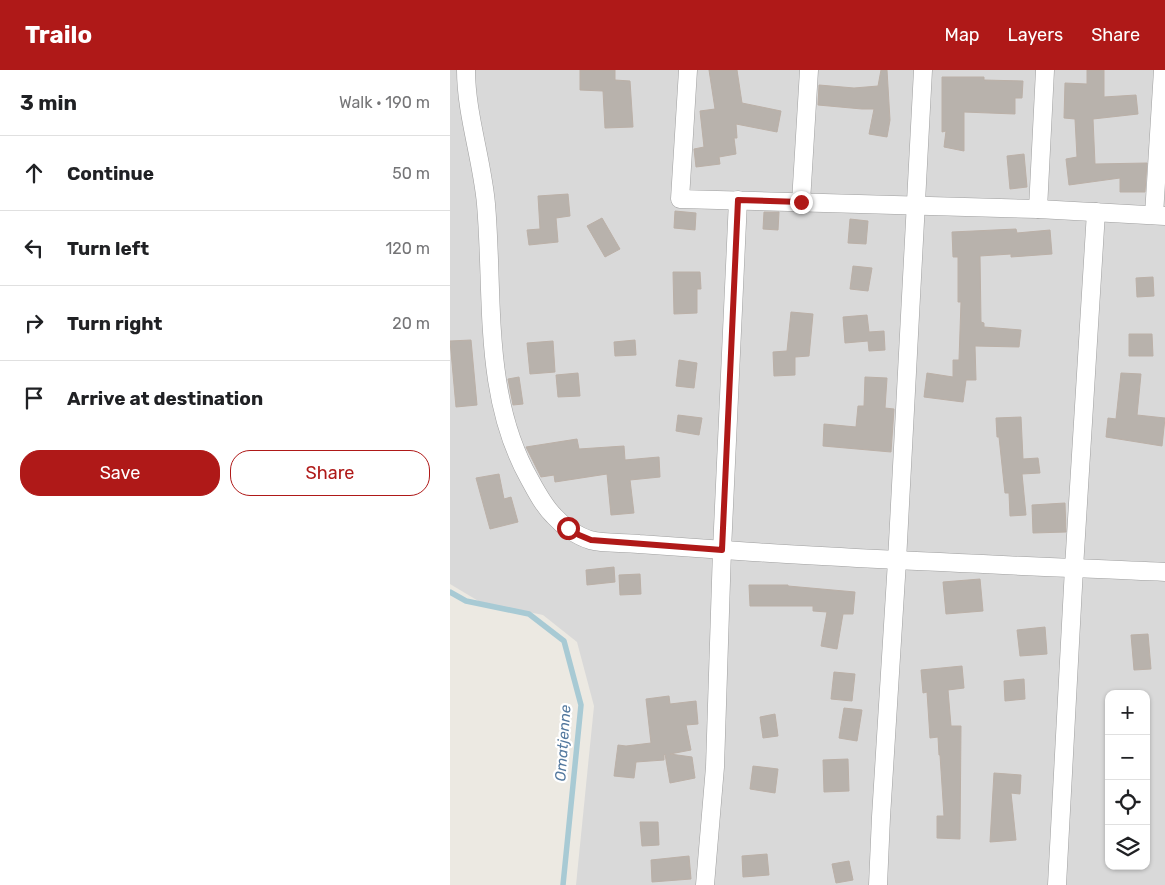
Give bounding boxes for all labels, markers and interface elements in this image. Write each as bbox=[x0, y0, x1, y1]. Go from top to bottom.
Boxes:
text: Trailo bbox=[25, 21, 92, 49]
text: Map bbox=[945, 24, 980, 46]
text: Layers bbox=[1008, 24, 1063, 46]
text: Share bbox=[1091, 24, 1140, 46]
text: 3 min bbox=[20, 90, 77, 115]
text: Walk · 190 m bbox=[339, 93, 430, 112]
icon: ahead bbox=[20, 159, 48, 187]
text: Continue bbox=[67, 162, 154, 185]
text: 50 m bbox=[392, 164, 430, 183]
route end bbox=[790, 191, 813, 214]
icon: left bbox=[20, 234, 48, 262]
text: Turn left bbox=[67, 237, 149, 260]
text: 120 m bbox=[385, 239, 430, 258]
icon: right bbox=[20, 309, 48, 337]
text: Turn right bbox=[67, 312, 162, 335]
text: 20 m bbox=[392, 314, 430, 333]
icon: arrive bbox=[20, 384, 48, 412]
text: Arrive at destination bbox=[67, 387, 263, 410]
button: Save bbox=[20, 450, 220, 496]
button: Share bbox=[230, 450, 430, 496]
route start bbox=[557, 517, 580, 540]
map controls bbox=[1105, 690, 1150, 870]
button: + bbox=[1105, 690, 1150, 735]
water label: Omatjenne bbox=[551, 703, 575, 782]
button: − bbox=[1105, 735, 1150, 780]
button: locate bbox=[1105, 780, 1150, 825]
button: layers bbox=[1105, 825, 1150, 870]

